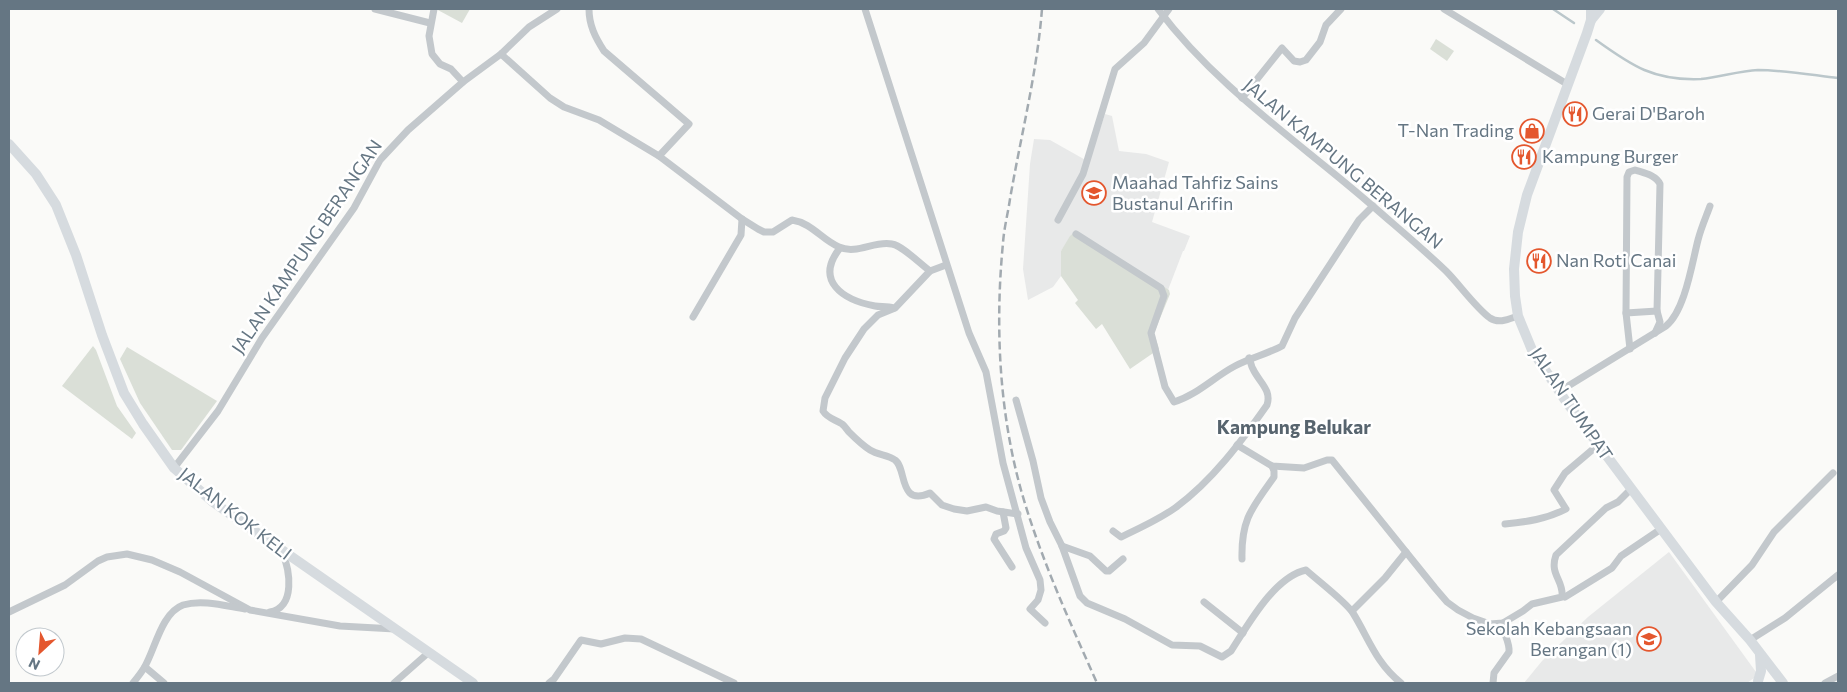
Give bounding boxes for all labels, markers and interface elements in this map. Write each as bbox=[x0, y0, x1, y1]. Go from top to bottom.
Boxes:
street label: JALAN KAMPUNG BERANGAN bbox=[1240, 73, 1448, 253]
restaurant icon: Gerai D'Baroh bbox=[1562, 101, 1588, 127]
place label: Gerai D'Baroh bbox=[1592, 102, 1705, 124]
shop icon: T-Nan Trading bbox=[1519, 118, 1545, 144]
place label: T-Nan Trading bbox=[1398, 119, 1514, 141]
street label: JALAN KAMPUNG BERANGAN bbox=[226, 135, 386, 358]
restaurant icon: Kampung Burger bbox=[1511, 144, 1537, 170]
place label: Kampung Burger bbox=[1542, 145, 1679, 167]
place label: Maahad Tahfiz Sains Bustanul Arifin bbox=[1112, 171, 1278, 214]
school or university icon: Maahad Tahfiz Sains Bustanul Arifin bbox=[1081, 180, 1107, 206]
restaurant icon: Nan Roti Canai bbox=[1526, 248, 1552, 274]
place label: Nan Roti Canai bbox=[1556, 249, 1676, 271]
street label: JALAN TUMPAT bbox=[1526, 343, 1618, 464]
district label: Kampung Belukar bbox=[1217, 415, 1371, 438]
street label: JALAN KOK KELI bbox=[175, 462, 296, 564]
place label: Sekolah Kebangsaan Berangan (1) bbox=[1466, 617, 1632, 660]
school or university icon: Sekolah Kebangsaan Berangan (1) bbox=[1636, 626, 1662, 652]
north arrow bbox=[15, 627, 65, 677]
text: N bbox=[26, 654, 43, 674]

